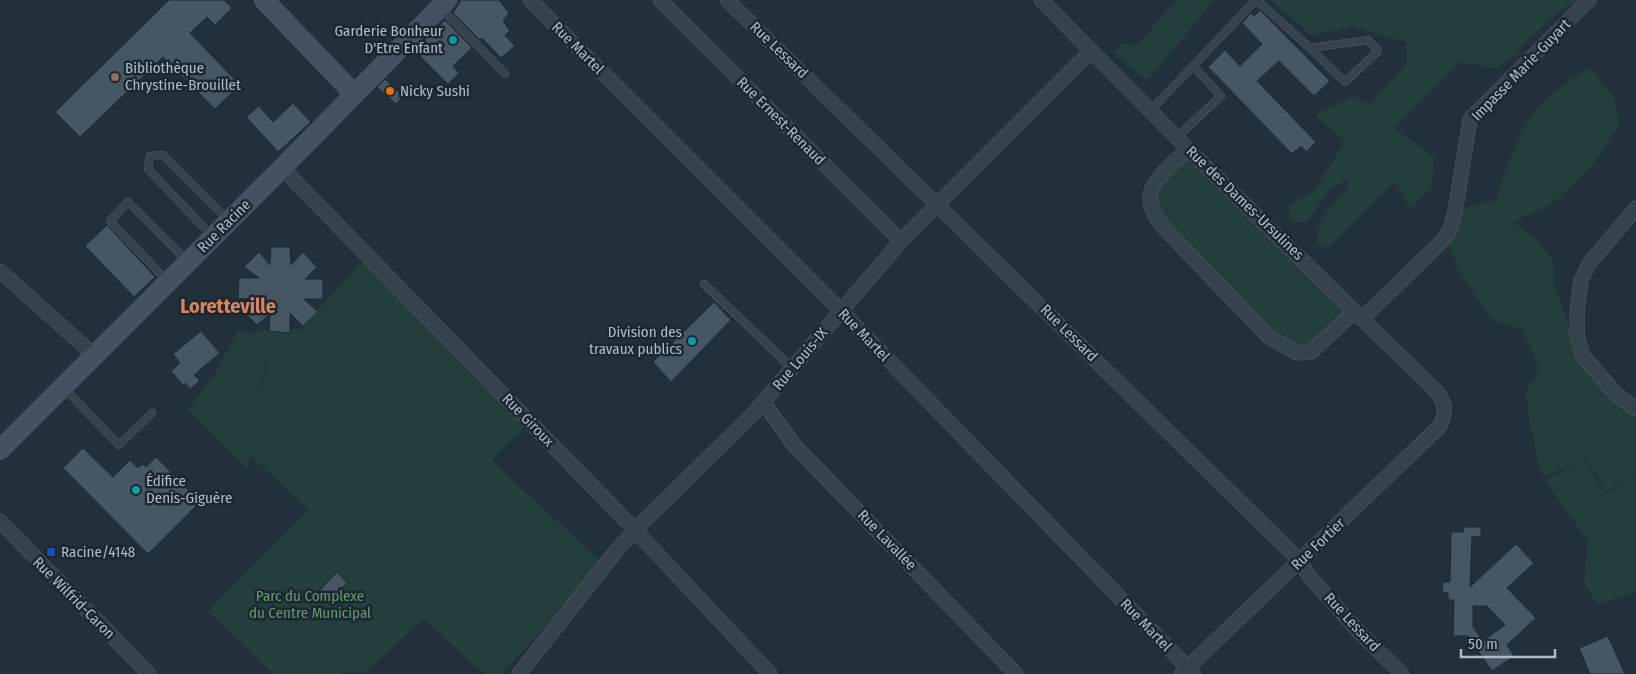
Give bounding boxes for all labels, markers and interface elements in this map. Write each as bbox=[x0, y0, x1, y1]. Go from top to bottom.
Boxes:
street label: Impasse Marie-Guyart bbox=[1468, 15, 1574, 125]
street label: Rue Martel bbox=[548, 18, 608, 78]
street label: Rue Lessard bbox=[746, 18, 812, 82]
place label: Garderie Bonheur D'Etre Enfant bbox=[334, 22, 444, 57]
marker: Garderie Bonheur D'Etre Enfant bbox=[447, 34, 459, 46]
place label: Bibliothèque Chrystine-Brouillet bbox=[125, 59, 241, 94]
marker: Bibliothèque Chrystine-Brouillet bbox=[109, 71, 121, 83]
street label: Rue Ernest-Renaud bbox=[733, 73, 829, 169]
place label: Nicky Sushi bbox=[400, 82, 470, 100]
marker: Nicky Sushi bbox=[384, 85, 396, 97]
street label: Rue des Dames-Ursulines bbox=[1182, 142, 1308, 264]
street label: Rue Racine bbox=[194, 196, 254, 256]
district label: Loretteville bbox=[180, 294, 276, 318]
street label: Rue Lessard bbox=[1037, 301, 1101, 365]
street label: Rue Martel bbox=[835, 305, 894, 365]
place label: Division des travaux publics bbox=[589, 323, 682, 358]
street label: Rue Louis-IX bbox=[769, 324, 832, 394]
marker: Division des travaux publics bbox=[686, 335, 698, 347]
street label: Rue Giroux bbox=[498, 390, 558, 450]
place label: Édifice Denis-Giguère bbox=[146, 472, 232, 507]
marker: Édifice Denis-Giguère bbox=[130, 484, 142, 496]
street label: Rue Lavallée bbox=[854, 506, 920, 574]
street label: Rue Fortier bbox=[1287, 514, 1349, 574]
place label: Racine/4148 bbox=[61, 543, 135, 561]
marker: Racine/4148 bbox=[45, 546, 57, 558]
street label: Rue Wilfrid-Caron bbox=[29, 553, 119, 643]
park label: Parc du Complexe du Centre Municipal bbox=[249, 587, 371, 622]
street label: Rue Lessard bbox=[1320, 589, 1384, 655]
street label: Rue Martel bbox=[1117, 595, 1176, 655]
scale bar bbox=[1461, 626, 1555, 658]
text: 50 m bbox=[1468, 635, 1498, 653]

